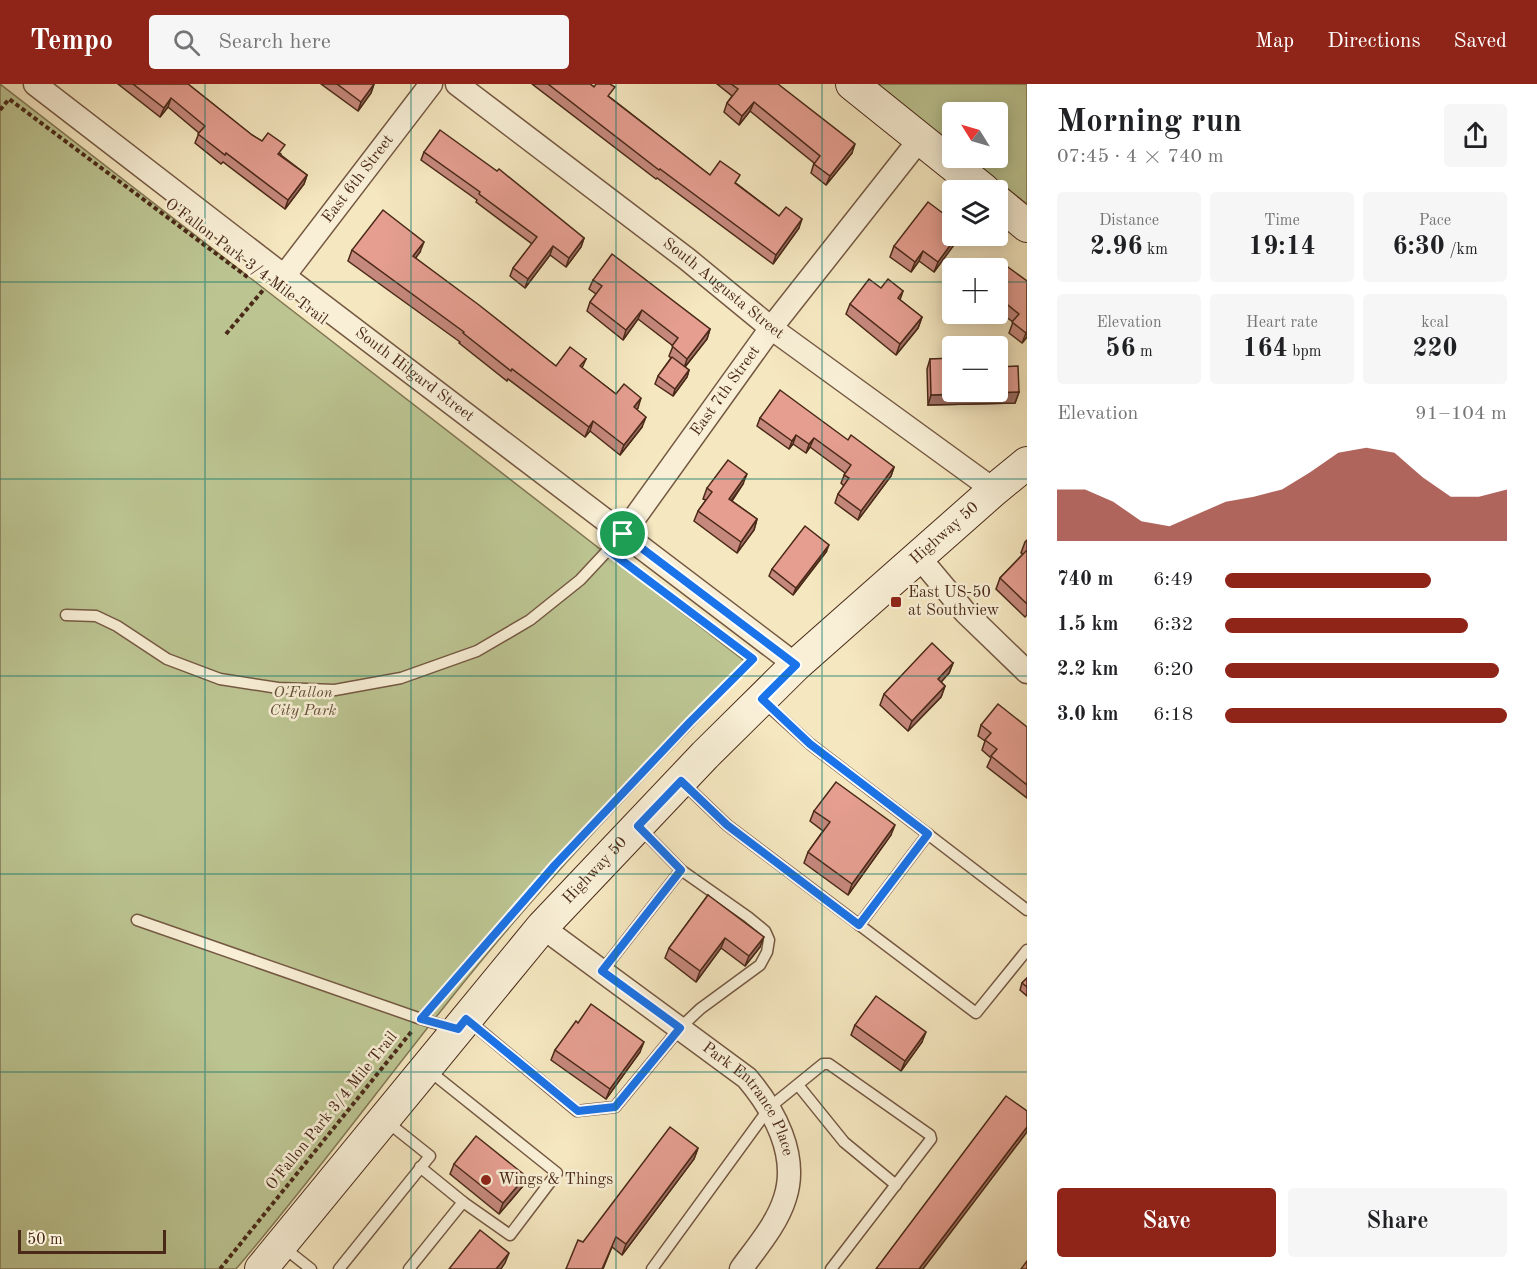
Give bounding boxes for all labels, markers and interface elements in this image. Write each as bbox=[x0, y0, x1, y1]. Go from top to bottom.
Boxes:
search box bbox=[149, 15, 569, 69]
icon: search bbox=[170, 26, 203, 59]
text: Tempo bbox=[30, 28, 113, 56]
text: Search here bbox=[218, 31, 331, 53]
text: Map bbox=[1255, 31, 1294, 52]
text: Directions bbox=[1327, 31, 1421, 52]
text: Saved bbox=[1454, 31, 1507, 52]
north arrow bbox=[942, 102, 1008, 168]
map controls bbox=[942, 102, 1008, 402]
button: share bbox=[1444, 104, 1507, 167]
text: Morning run bbox=[1057, 106, 1242, 139]
street label: East 6th Street bbox=[319, 132, 397, 226]
text: 07:45 · 4 × 740 m bbox=[1057, 147, 1224, 167]
button: layers bbox=[942, 180, 1008, 246]
street label: O'Fallon Park 3/4 Mile Trail bbox=[162, 196, 330, 328]
text: Distance bbox=[1099, 213, 1159, 229]
text: Time bbox=[1264, 213, 1300, 229]
text: Pace bbox=[1419, 213, 1451, 229]
text: 2.96 bbox=[1090, 234, 1143, 260]
text: 19:14 bbox=[1248, 234, 1316, 260]
text: 6:30 bbox=[1392, 234, 1445, 260]
street label: South Augusta Street bbox=[660, 235, 787, 343]
text: km bbox=[1143, 242, 1168, 258]
text: /km bbox=[1445, 242, 1478, 258]
button: + bbox=[942, 258, 1008, 324]
text: Elevation bbox=[1096, 315, 1162, 331]
text: Heart rate bbox=[1246, 315, 1318, 331]
text: kcal bbox=[1421, 315, 1449, 331]
street label: South Hilgard Street bbox=[352, 325, 477, 425]
button: − bbox=[942, 336, 1008, 402]
text: 56 bbox=[1105, 336, 1135, 362]
text: 164 bbox=[1243, 336, 1288, 362]
text: 220 bbox=[1412, 336, 1458, 362]
street label: East 7th Street bbox=[688, 343, 764, 439]
text: m bbox=[1135, 344, 1153, 360]
text: bpm bbox=[1288, 344, 1321, 360]
text: Elevation bbox=[1057, 404, 1138, 424]
text: 91–104 m bbox=[1415, 404, 1507, 424]
street label: Highway 50 bbox=[907, 499, 982, 568]
pin bbox=[597, 508, 648, 559]
icon: arrive bbox=[606, 517, 639, 550]
text: 740 m bbox=[1057, 570, 1113, 590]
text: 6:49 bbox=[1153, 570, 1193, 590]
place label: East US-50 at Southview bbox=[908, 585, 1000, 619]
marker: East US-50 at Southview bbox=[889, 595, 903, 609]
text: 1.5 km bbox=[1057, 615, 1119, 635]
text: 6:32 bbox=[1153, 615, 1193, 635]
text: 2.2 km bbox=[1057, 660, 1119, 680]
text: 6:20 bbox=[1153, 660, 1193, 680]
park label: O'Fallon City Park bbox=[270, 685, 337, 719]
text: 3.0 km bbox=[1057, 705, 1119, 725]
text: 6:18 bbox=[1153, 705, 1193, 725]
street label: Highway 50 bbox=[560, 834, 630, 907]
street label: O'Fallon Park 3/4 Mile Trail bbox=[263, 1029, 401, 1193]
street label: Park Entrance Place bbox=[699, 1040, 795, 1157]
place label: Wings & Things bbox=[498, 1172, 613, 1188]
marker: Wings & Things bbox=[479, 1173, 493, 1187]
button: Save bbox=[1057, 1188, 1276, 1257]
button: Share bbox=[1288, 1188, 1507, 1257]
scale bar bbox=[18, 1227, 166, 1254]
text: 50 m bbox=[27, 1232, 63, 1248]

